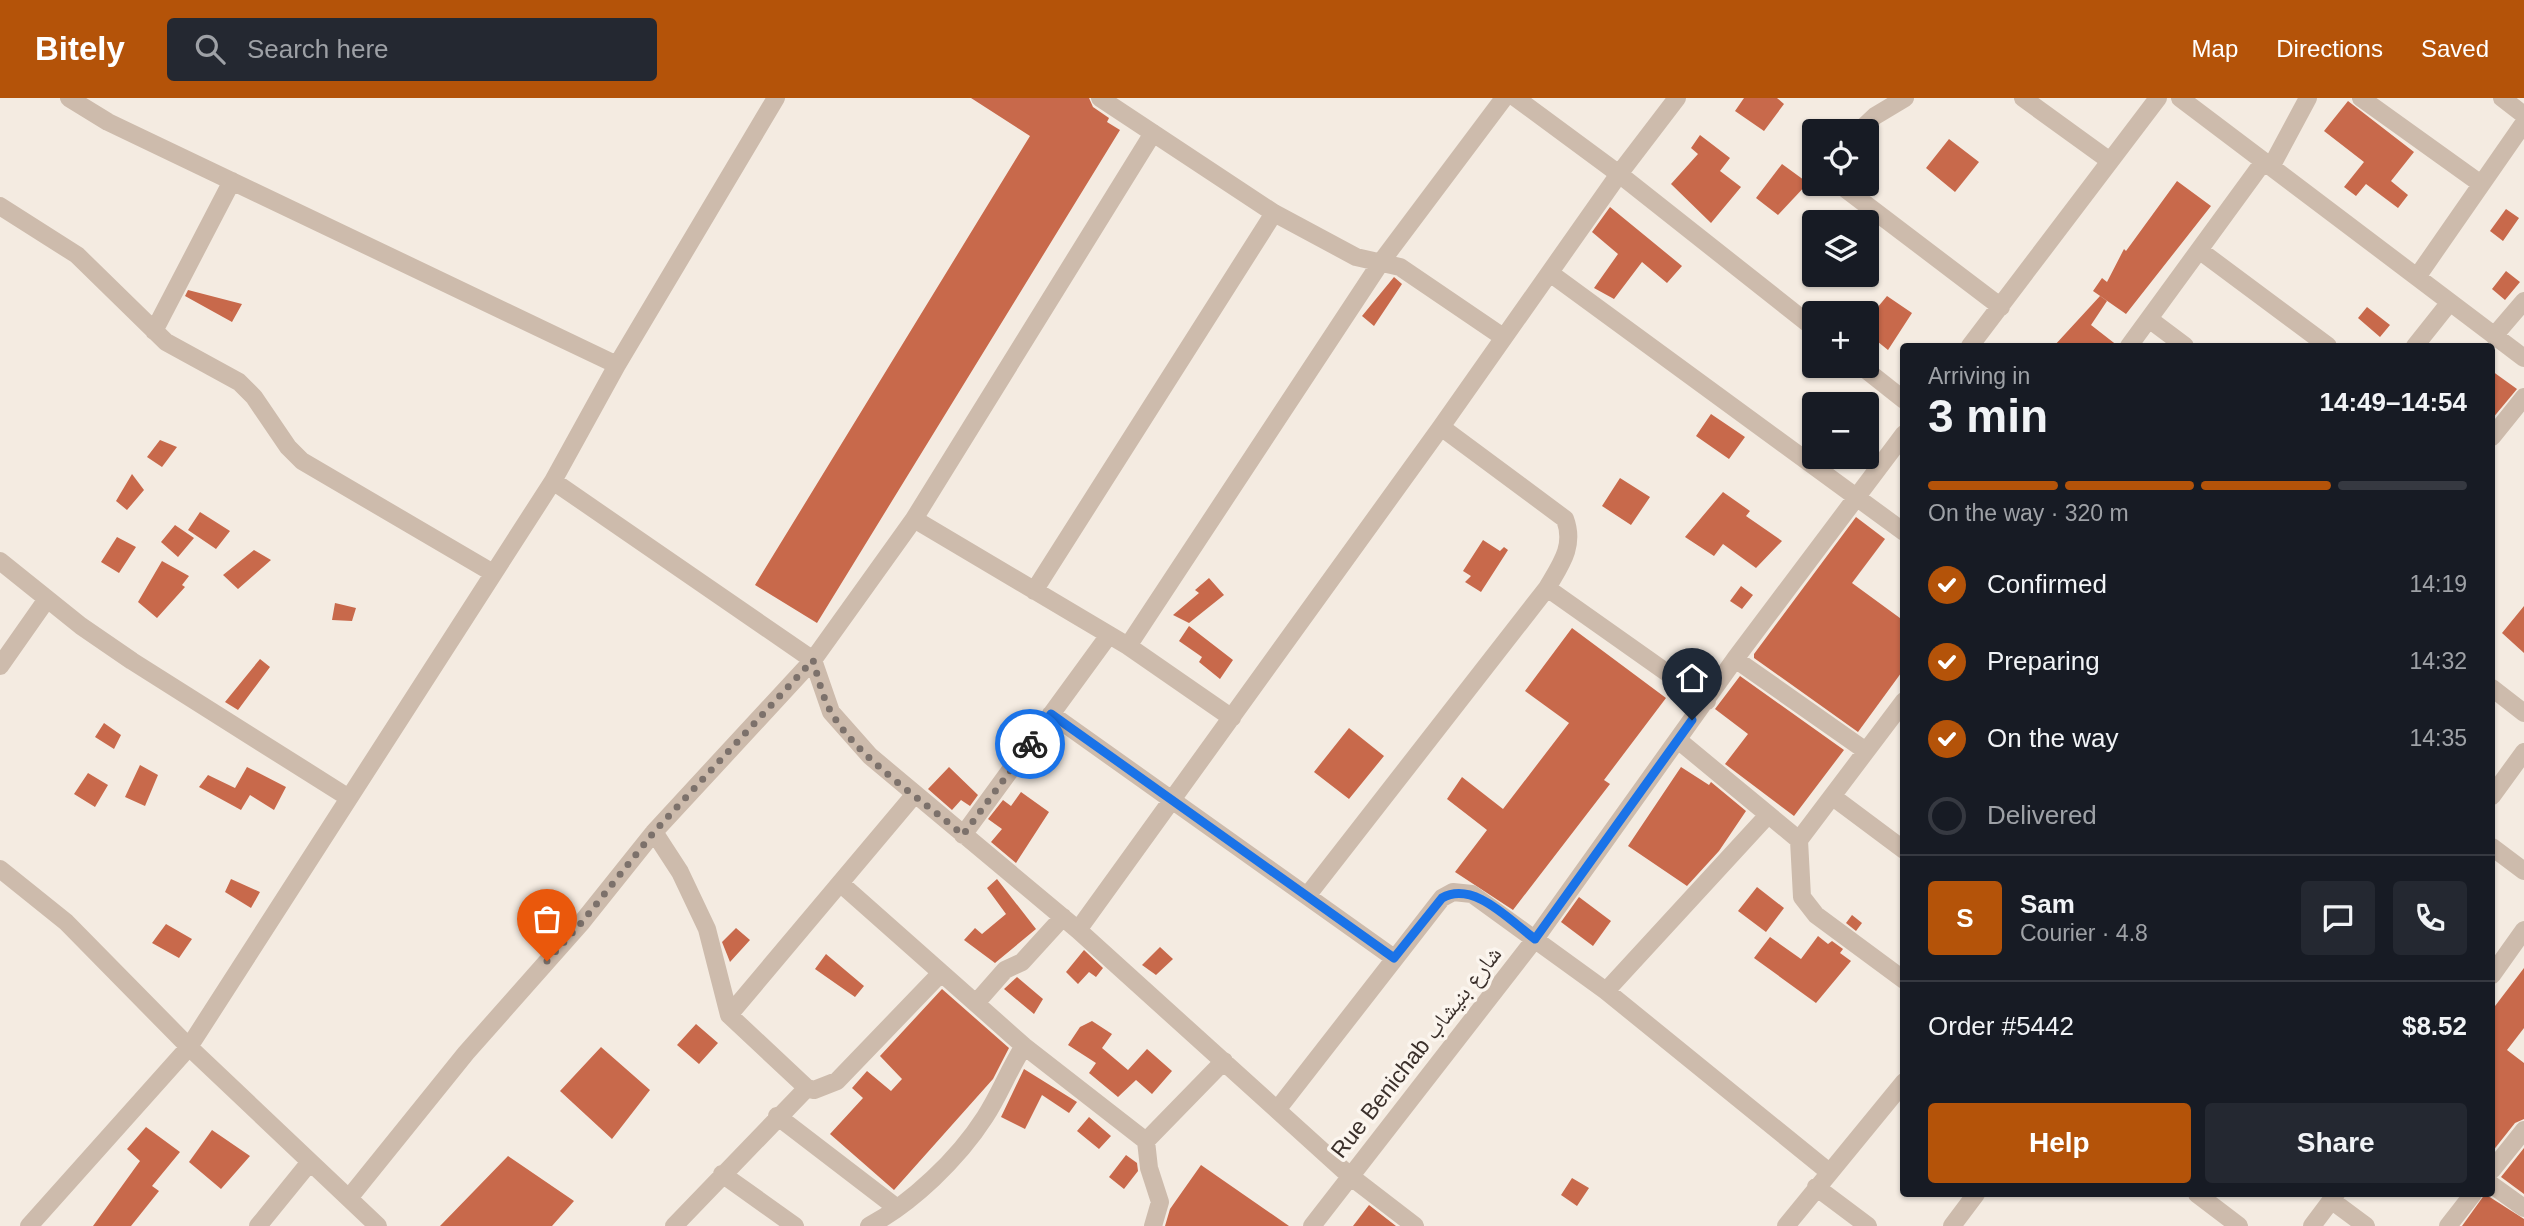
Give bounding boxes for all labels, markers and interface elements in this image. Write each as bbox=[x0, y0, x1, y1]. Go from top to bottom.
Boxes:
search box bbox=[167, 18, 657, 81]
text: Bitely bbox=[35, 30, 125, 67]
icon: search bbox=[191, 30, 229, 68]
text: Search here bbox=[247, 34, 389, 64]
text: Map bbox=[2192, 35, 2238, 62]
text: Directions bbox=[2276, 35, 2383, 62]
text: Saved bbox=[2421, 35, 2489, 62]
map controls bbox=[1802, 119, 1879, 469]
button: locate bbox=[1802, 119, 1879, 196]
button: layers bbox=[1802, 210, 1879, 287]
button: + bbox=[1802, 301, 1879, 378]
text: Arriving in bbox=[1928, 363, 2030, 389]
text: 14:49–14:54 bbox=[2320, 387, 2467, 417]
text: 3 min bbox=[1928, 390, 2048, 442]
button: − bbox=[1802, 392, 1879, 469]
text: On the way · 320 m bbox=[1928, 500, 2129, 526]
icon: check bbox=[1928, 566, 1966, 604]
text: Confirmed bbox=[1987, 569, 2107, 599]
text: 14:19 bbox=[2409, 571, 2467, 597]
icon: check bbox=[1928, 643, 1966, 681]
text: Preparing bbox=[1987, 646, 2100, 676]
pin bbox=[1662, 648, 1722, 720]
text: 14:32 bbox=[2409, 648, 2467, 674]
icon: home bbox=[1673, 659, 1711, 697]
courier bbox=[995, 709, 1065, 779]
icon: check bbox=[1928, 720, 1966, 758]
text: On the way bbox=[1987, 723, 2119, 753]
icon: bike bbox=[1011, 725, 1049, 763]
text: 14:35 bbox=[2409, 725, 2467, 751]
text: Delivered bbox=[1987, 800, 2097, 830]
button: chat bbox=[2301, 881, 2375, 955]
button: phone bbox=[2393, 881, 2467, 955]
pin bbox=[517, 889, 577, 961]
text: Sam bbox=[2020, 889, 2075, 919]
icon: bag bbox=[528, 900, 566, 938]
text: S bbox=[1956, 903, 1974, 933]
text: Courier · 4.8 bbox=[2020, 920, 2148, 946]
street label: Rue Benichab شارع بنيشاب bbox=[1325, 941, 1508, 1164]
text: Order #5442 bbox=[1928, 1011, 2074, 1041]
text: $8.52 bbox=[2402, 1011, 2467, 1041]
button: Help bbox=[1928, 1103, 2191, 1183]
button: Share bbox=[2205, 1103, 2467, 1183]

